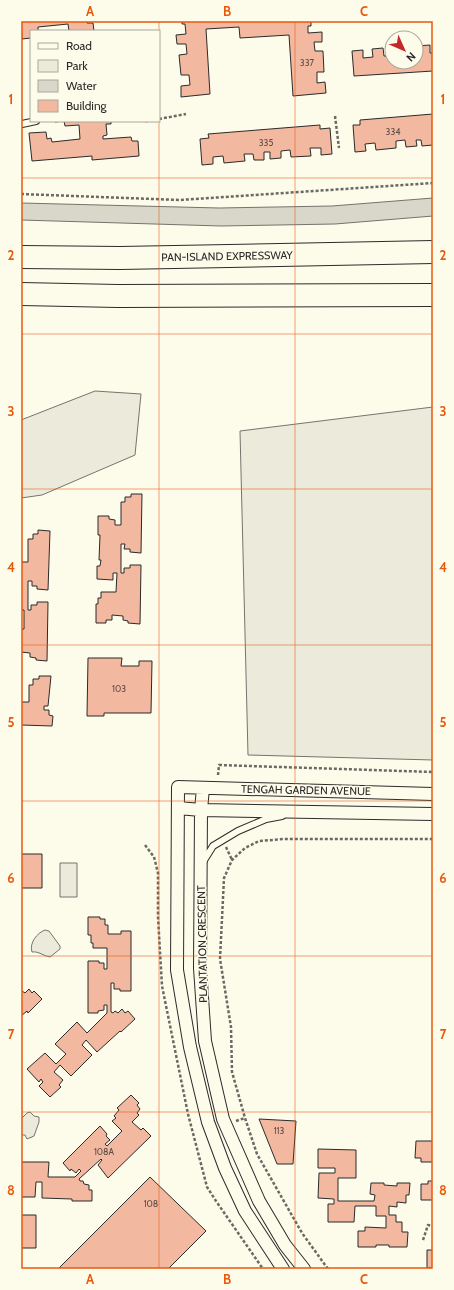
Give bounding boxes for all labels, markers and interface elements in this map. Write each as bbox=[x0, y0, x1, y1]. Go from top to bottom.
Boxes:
text: A bbox=[86, 3, 95, 19]
text: B bbox=[223, 3, 231, 19]
text: C bbox=[360, 3, 368, 19]
legend bbox=[30, 30, 160, 122]
north arrow bbox=[384, 30, 424, 70]
text: Road bbox=[66, 38, 92, 53]
text: N bbox=[403, 49, 419, 65]
house number: 337 bbox=[300, 57, 315, 68]
text: Park bbox=[66, 58, 88, 73]
text: Water bbox=[66, 78, 97, 93]
text: 1 bbox=[9, 91, 13, 107]
text: 1 bbox=[441, 91, 445, 107]
text: Building bbox=[66, 98, 108, 113]
house number: 334 bbox=[386, 126, 400, 137]
house number: 335 bbox=[259, 137, 273, 148]
text: 2 bbox=[8, 247, 15, 263]
text: 2 bbox=[440, 247, 447, 263]
street label: PAN-ISLAND EXPRESSWAY bbox=[161, 248, 294, 264]
text: 3 bbox=[7, 403, 15, 419]
text: 3 bbox=[439, 403, 447, 419]
text: 4 bbox=[7, 559, 15, 575]
text: 4 bbox=[439, 559, 447, 575]
house number: 103 bbox=[112, 683, 126, 694]
text: 5 bbox=[8, 714, 15, 730]
text: 5 bbox=[440, 714, 447, 730]
street label: TENGAH GARDEN AVENUE bbox=[241, 782, 371, 798]
text: 6 bbox=[7, 870, 15, 886]
text: 6 bbox=[439, 870, 447, 886]
street label: PLANTATION CRESCENT bbox=[194, 885, 210, 1003]
text: 7 bbox=[8, 1026, 15, 1042]
text: 7 bbox=[440, 1026, 447, 1042]
house number: 113 bbox=[274, 1125, 284, 1136]
house number: 108A bbox=[94, 1146, 115, 1157]
text: 8 bbox=[7, 1182, 15, 1198]
text: 8 bbox=[439, 1182, 447, 1198]
house number: 108 bbox=[144, 1198, 158, 1209]
text: A bbox=[86, 1271, 95, 1287]
text: B bbox=[223, 1271, 231, 1287]
text: C bbox=[360, 1271, 368, 1287]

